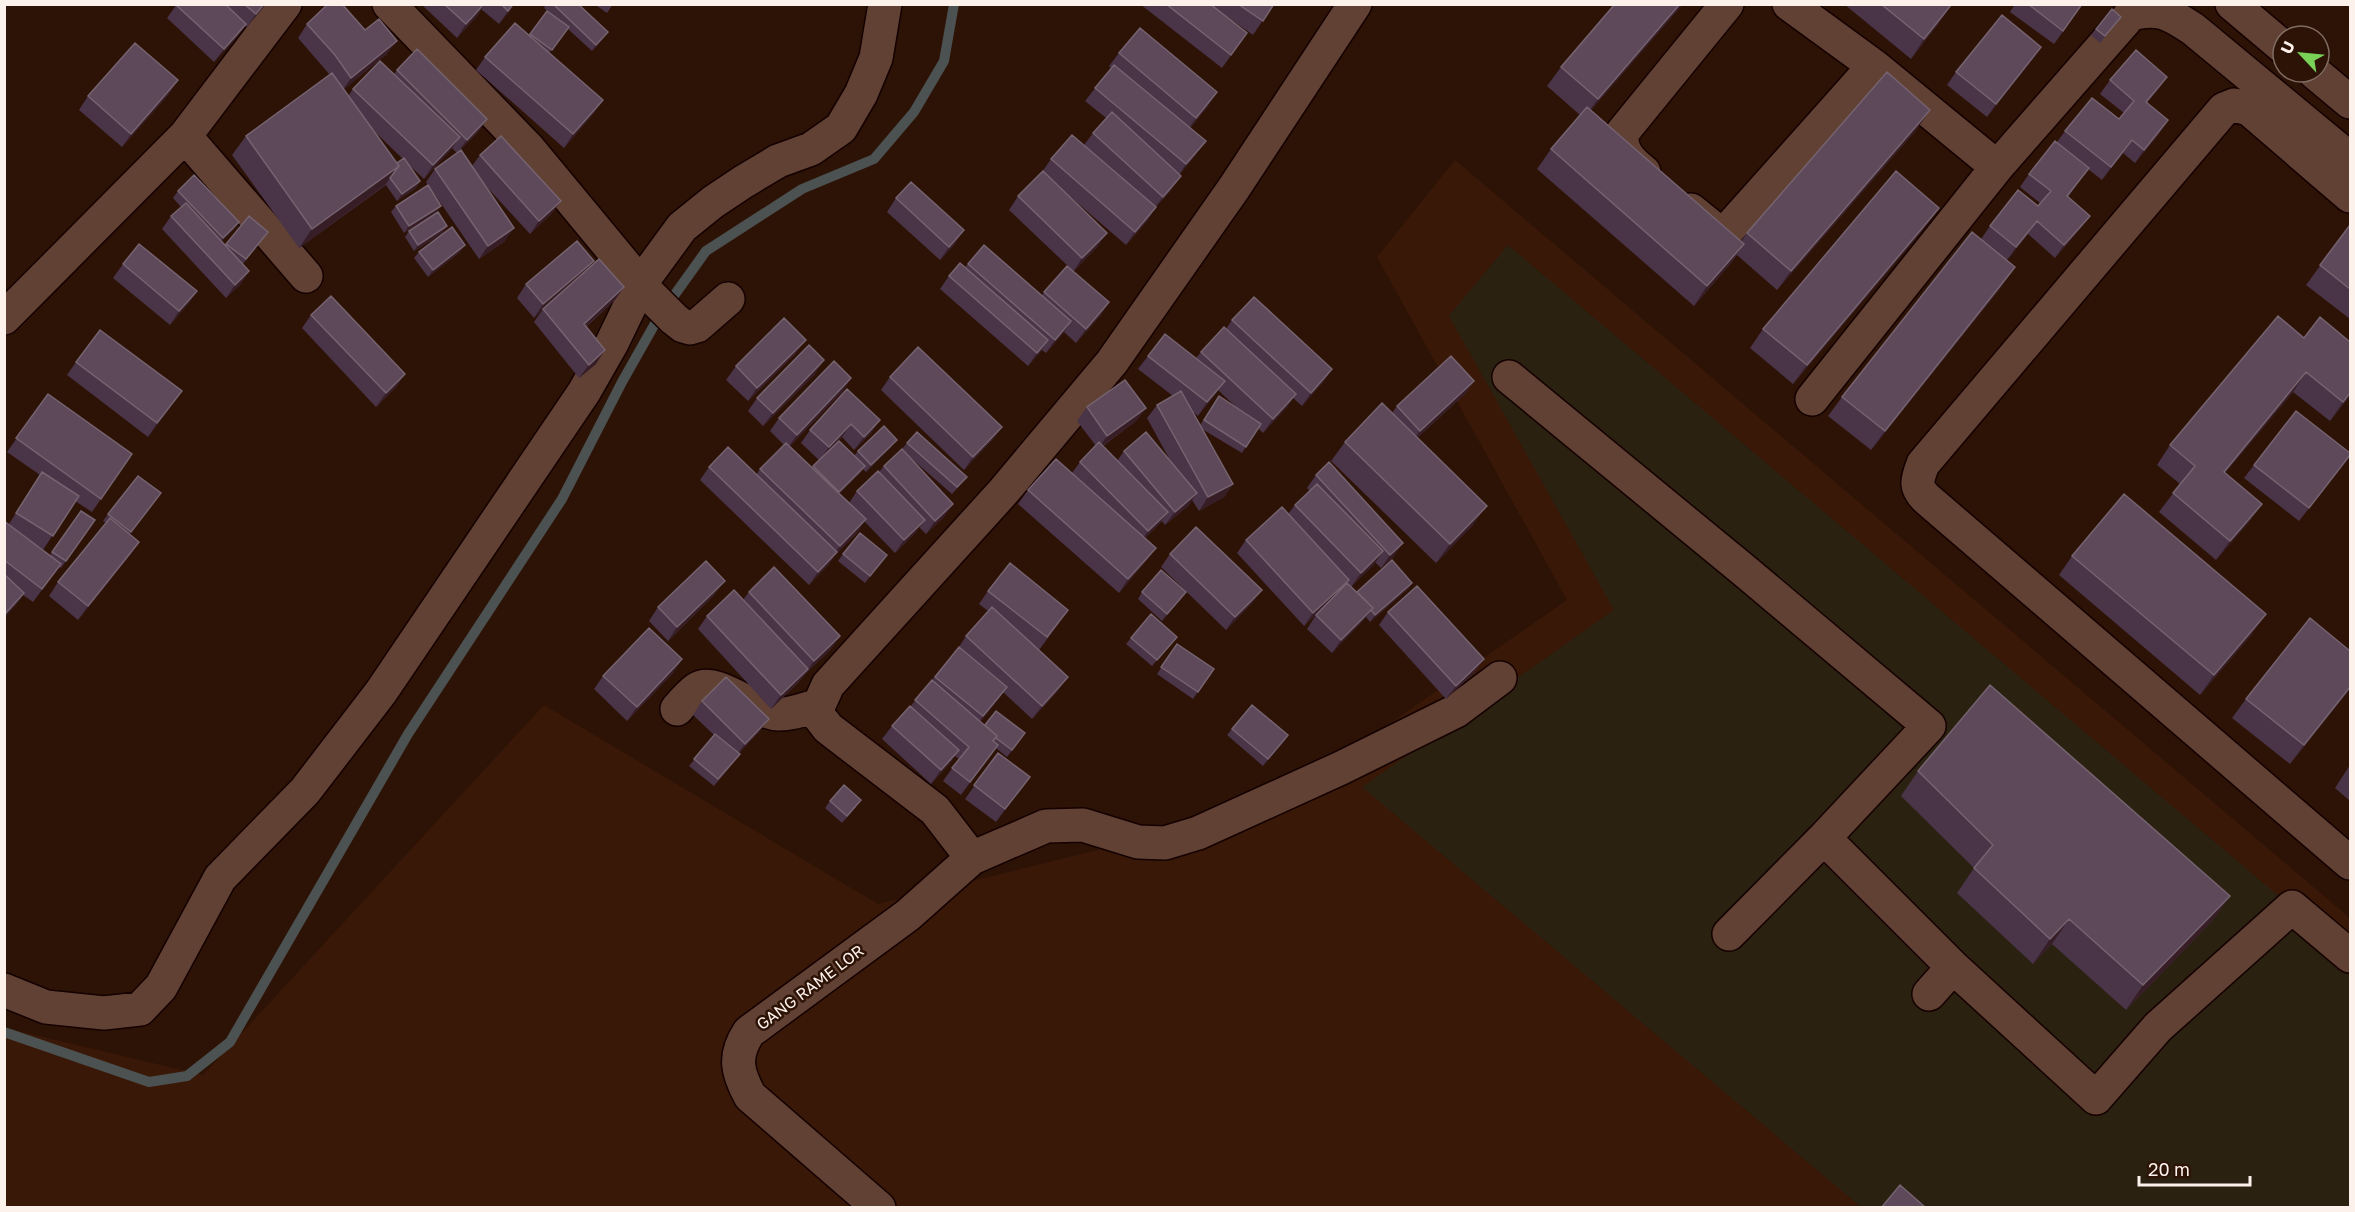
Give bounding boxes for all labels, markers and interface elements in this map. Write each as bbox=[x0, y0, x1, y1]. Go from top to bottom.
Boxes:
north arrow bbox=[2271, 24, 2331, 84]
text: U bbox=[2276, 38, 2299, 57]
street label: GANG RAME LOR bbox=[752, 940, 868, 1034]
scale bar bbox=[2139, 1149, 2250, 1187]
text: 20 m bbox=[2148, 1158, 2190, 1180]

